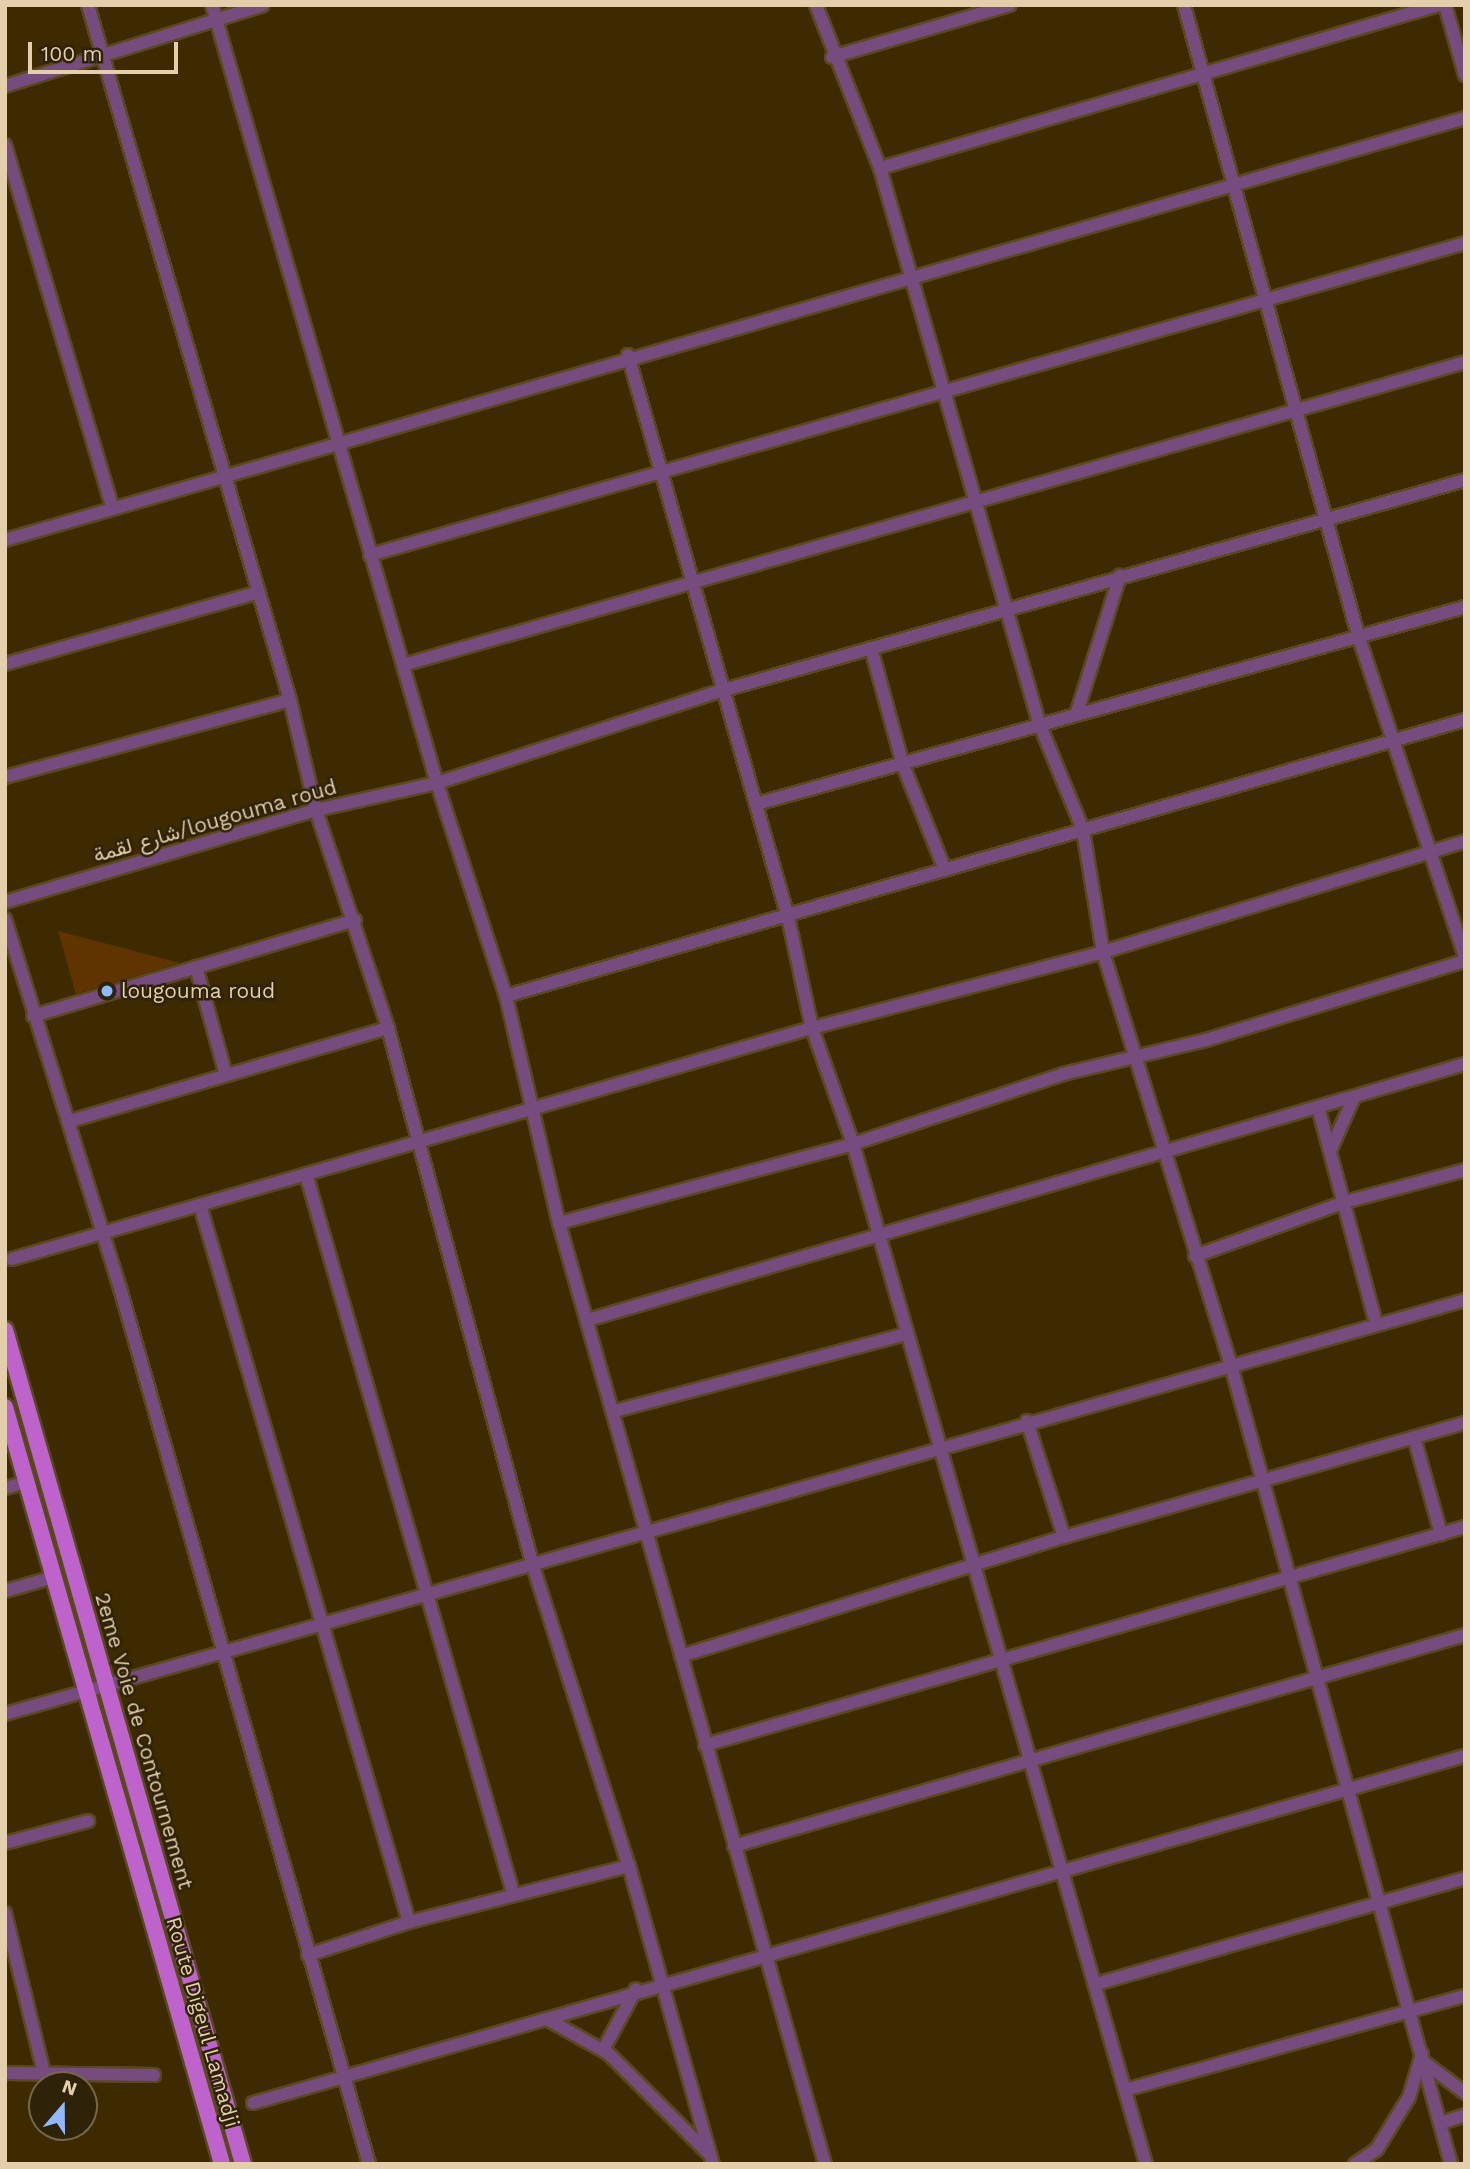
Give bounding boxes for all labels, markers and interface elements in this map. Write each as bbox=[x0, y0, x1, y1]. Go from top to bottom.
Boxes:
scale bar bbox=[32, 28, 182, 72]
text: 100 m bbox=[41, 41, 103, 66]
street label: شارع لقمة/lougouma roud bbox=[90, 774, 340, 868]
place label: lougouma roud bbox=[121, 978, 276, 1004]
marker: lougouma roud bbox=[99, 983, 115, 999]
street label: 2eme Voie de Contournement bbox=[89, 1590, 199, 1892]
street label: Route Digeul Lamadji bbox=[161, 1914, 245, 2130]
north arrow bbox=[28, 2071, 98, 2141]
text: N bbox=[59, 2074, 80, 2101]

